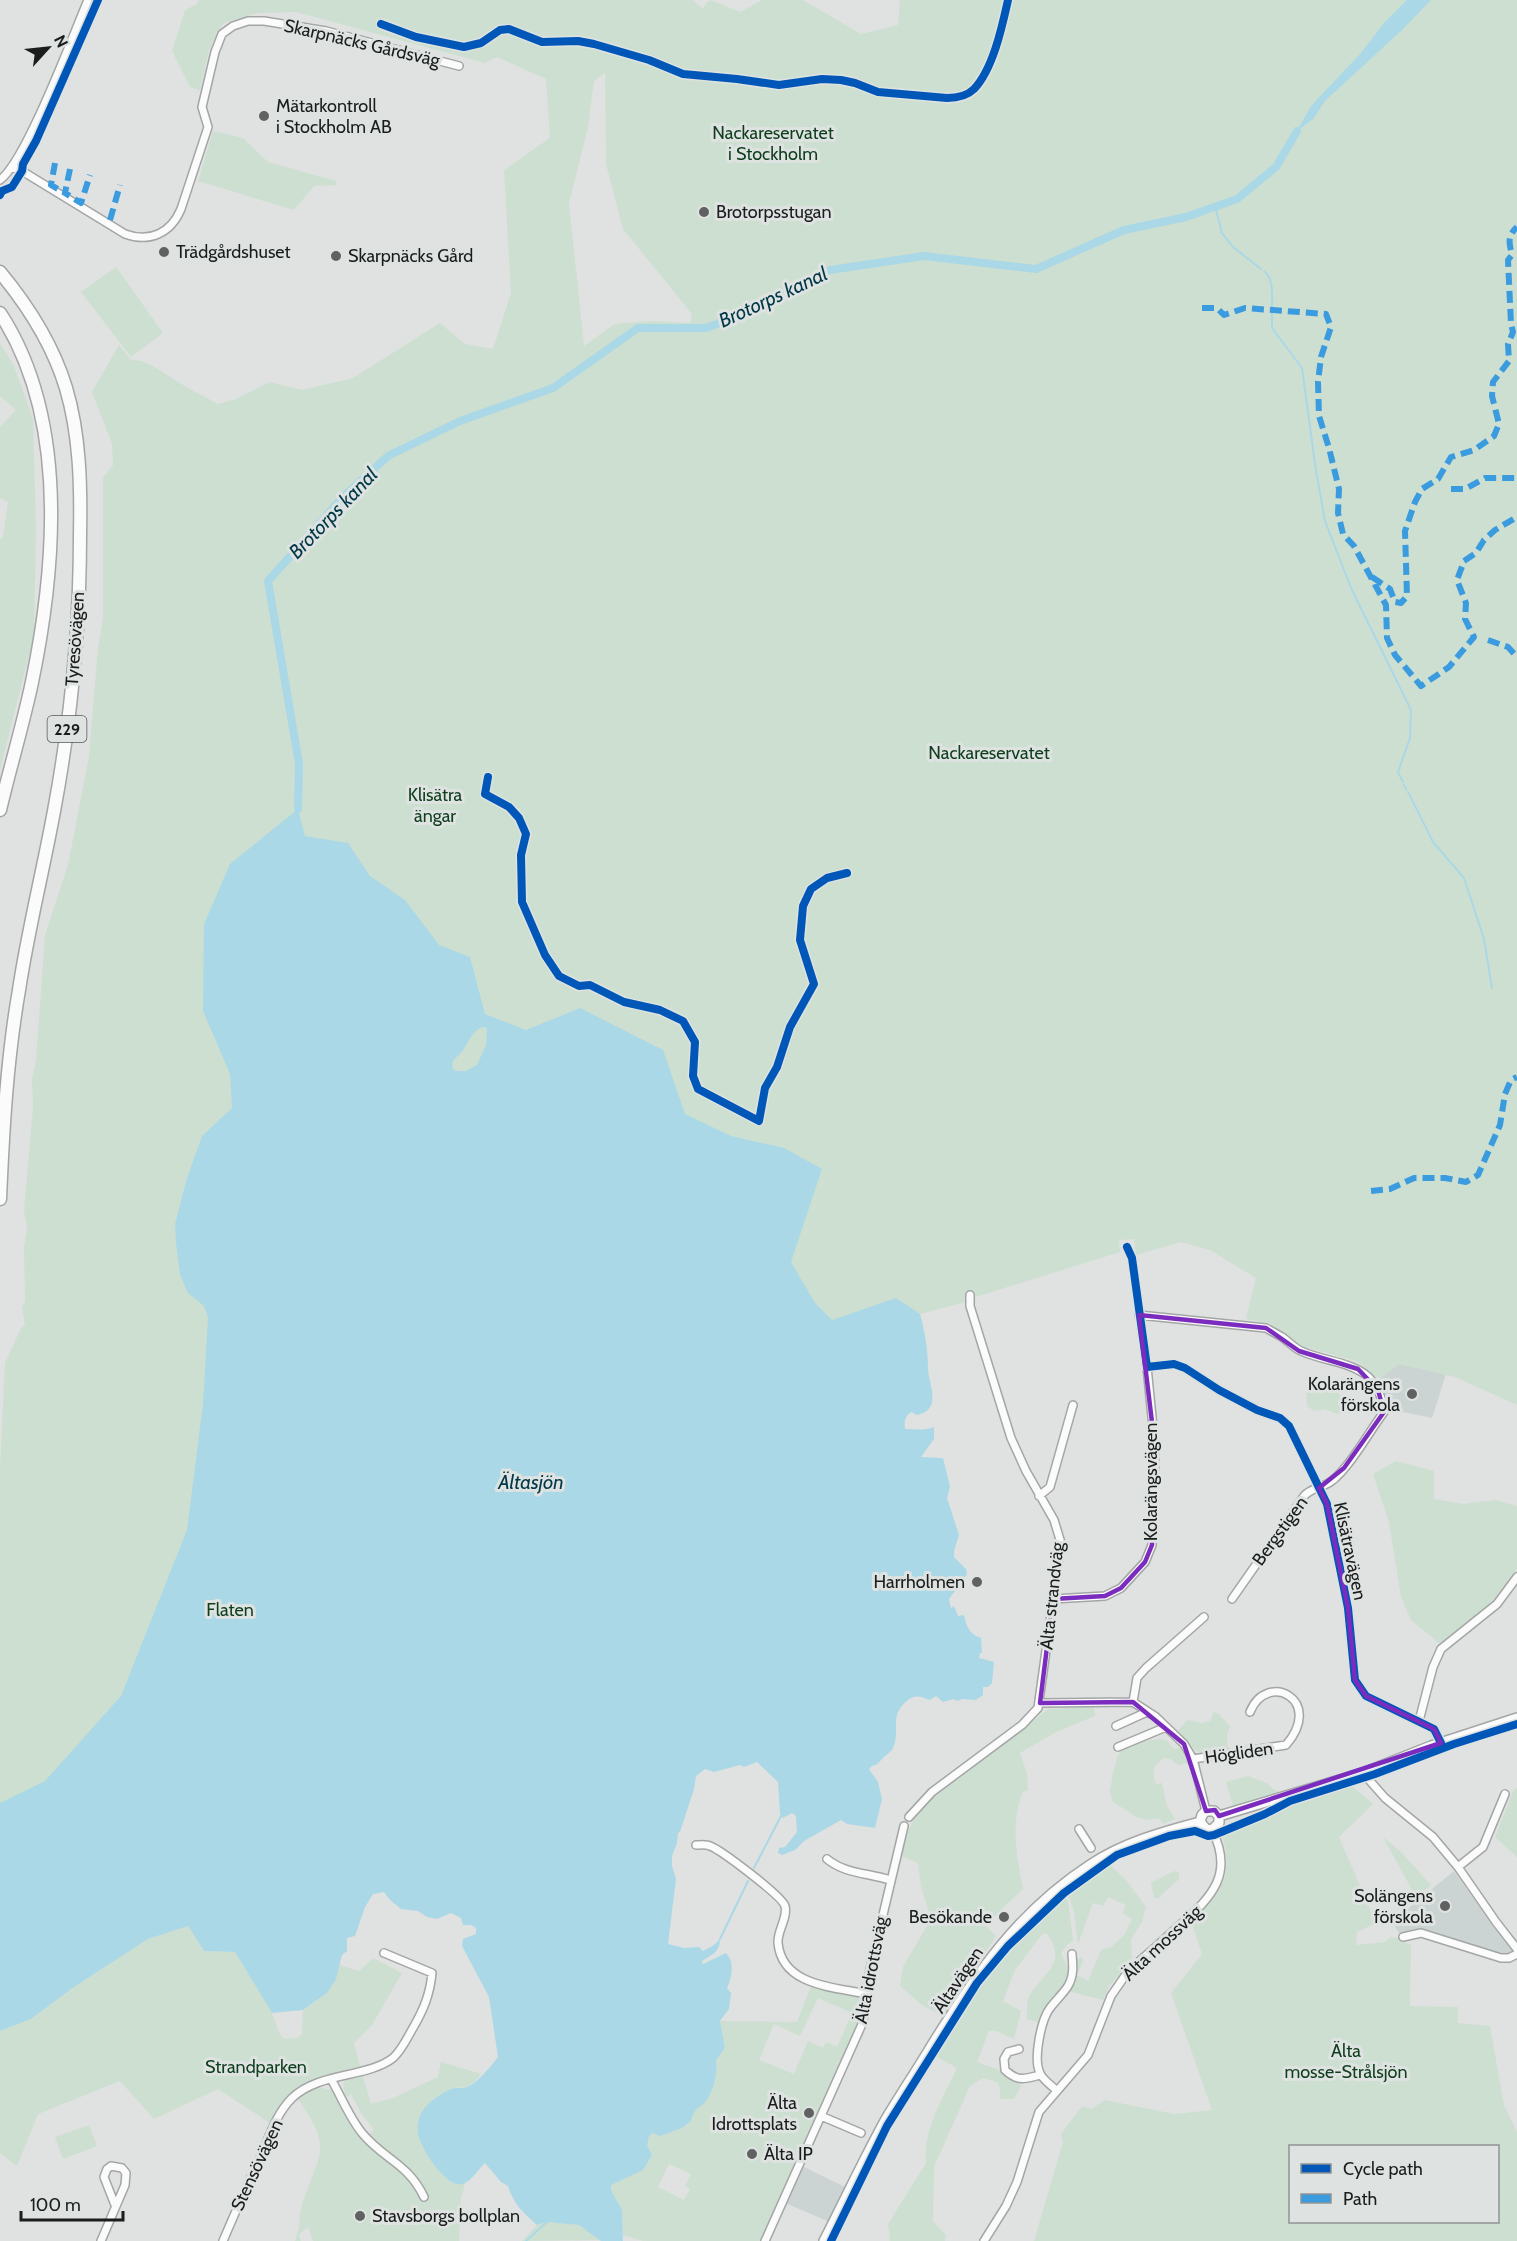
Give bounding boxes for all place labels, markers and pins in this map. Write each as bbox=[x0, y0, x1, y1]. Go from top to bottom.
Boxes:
place label: Mätarkontroll i Stockholm AB bbox=[276, 95, 392, 138]
marker: Mätarkontroll i Stockholm AB bbox=[257, 109, 271, 123]
place label: Brotorpsstugan bbox=[716, 201, 832, 223]
marker: Brotorpsstugan bbox=[697, 205, 711, 219]
place label: Trädgårdshuset bbox=[176, 241, 291, 263]
marker: Trädgårdshuset bbox=[157, 245, 171, 259]
place label: Skarpnäcks Gård bbox=[348, 245, 473, 267]
marker: Skarpnäcks Gård bbox=[329, 249, 343, 263]
place label: Kolarängens förskola bbox=[1308, 1373, 1400, 1416]
marker: Kolarängens förskola bbox=[1405, 1387, 1419, 1401]
place label: Harrholmen bbox=[873, 1571, 965, 1593]
marker: Harrholmen bbox=[970, 1575, 984, 1589]
place label: Solängens förskola bbox=[1354, 1885, 1433, 1928]
marker: Solängens förskola bbox=[1438, 1899, 1452, 1913]
place label: Besökande bbox=[909, 1906, 992, 1928]
marker: Besökande bbox=[997, 1910, 1011, 1924]
place label: Älta Idrottsplats bbox=[712, 2092, 797, 2135]
marker: Älta Idrottsplats bbox=[802, 2106, 816, 2120]
place label: Älta IP bbox=[764, 2143, 813, 2165]
marker: Älta IP bbox=[745, 2147, 759, 2161]
place label: Stavsborgs bollplan bbox=[372, 2205, 520, 2227]
marker: Stavsborgs bollplan bbox=[353, 2209, 367, 2223]

